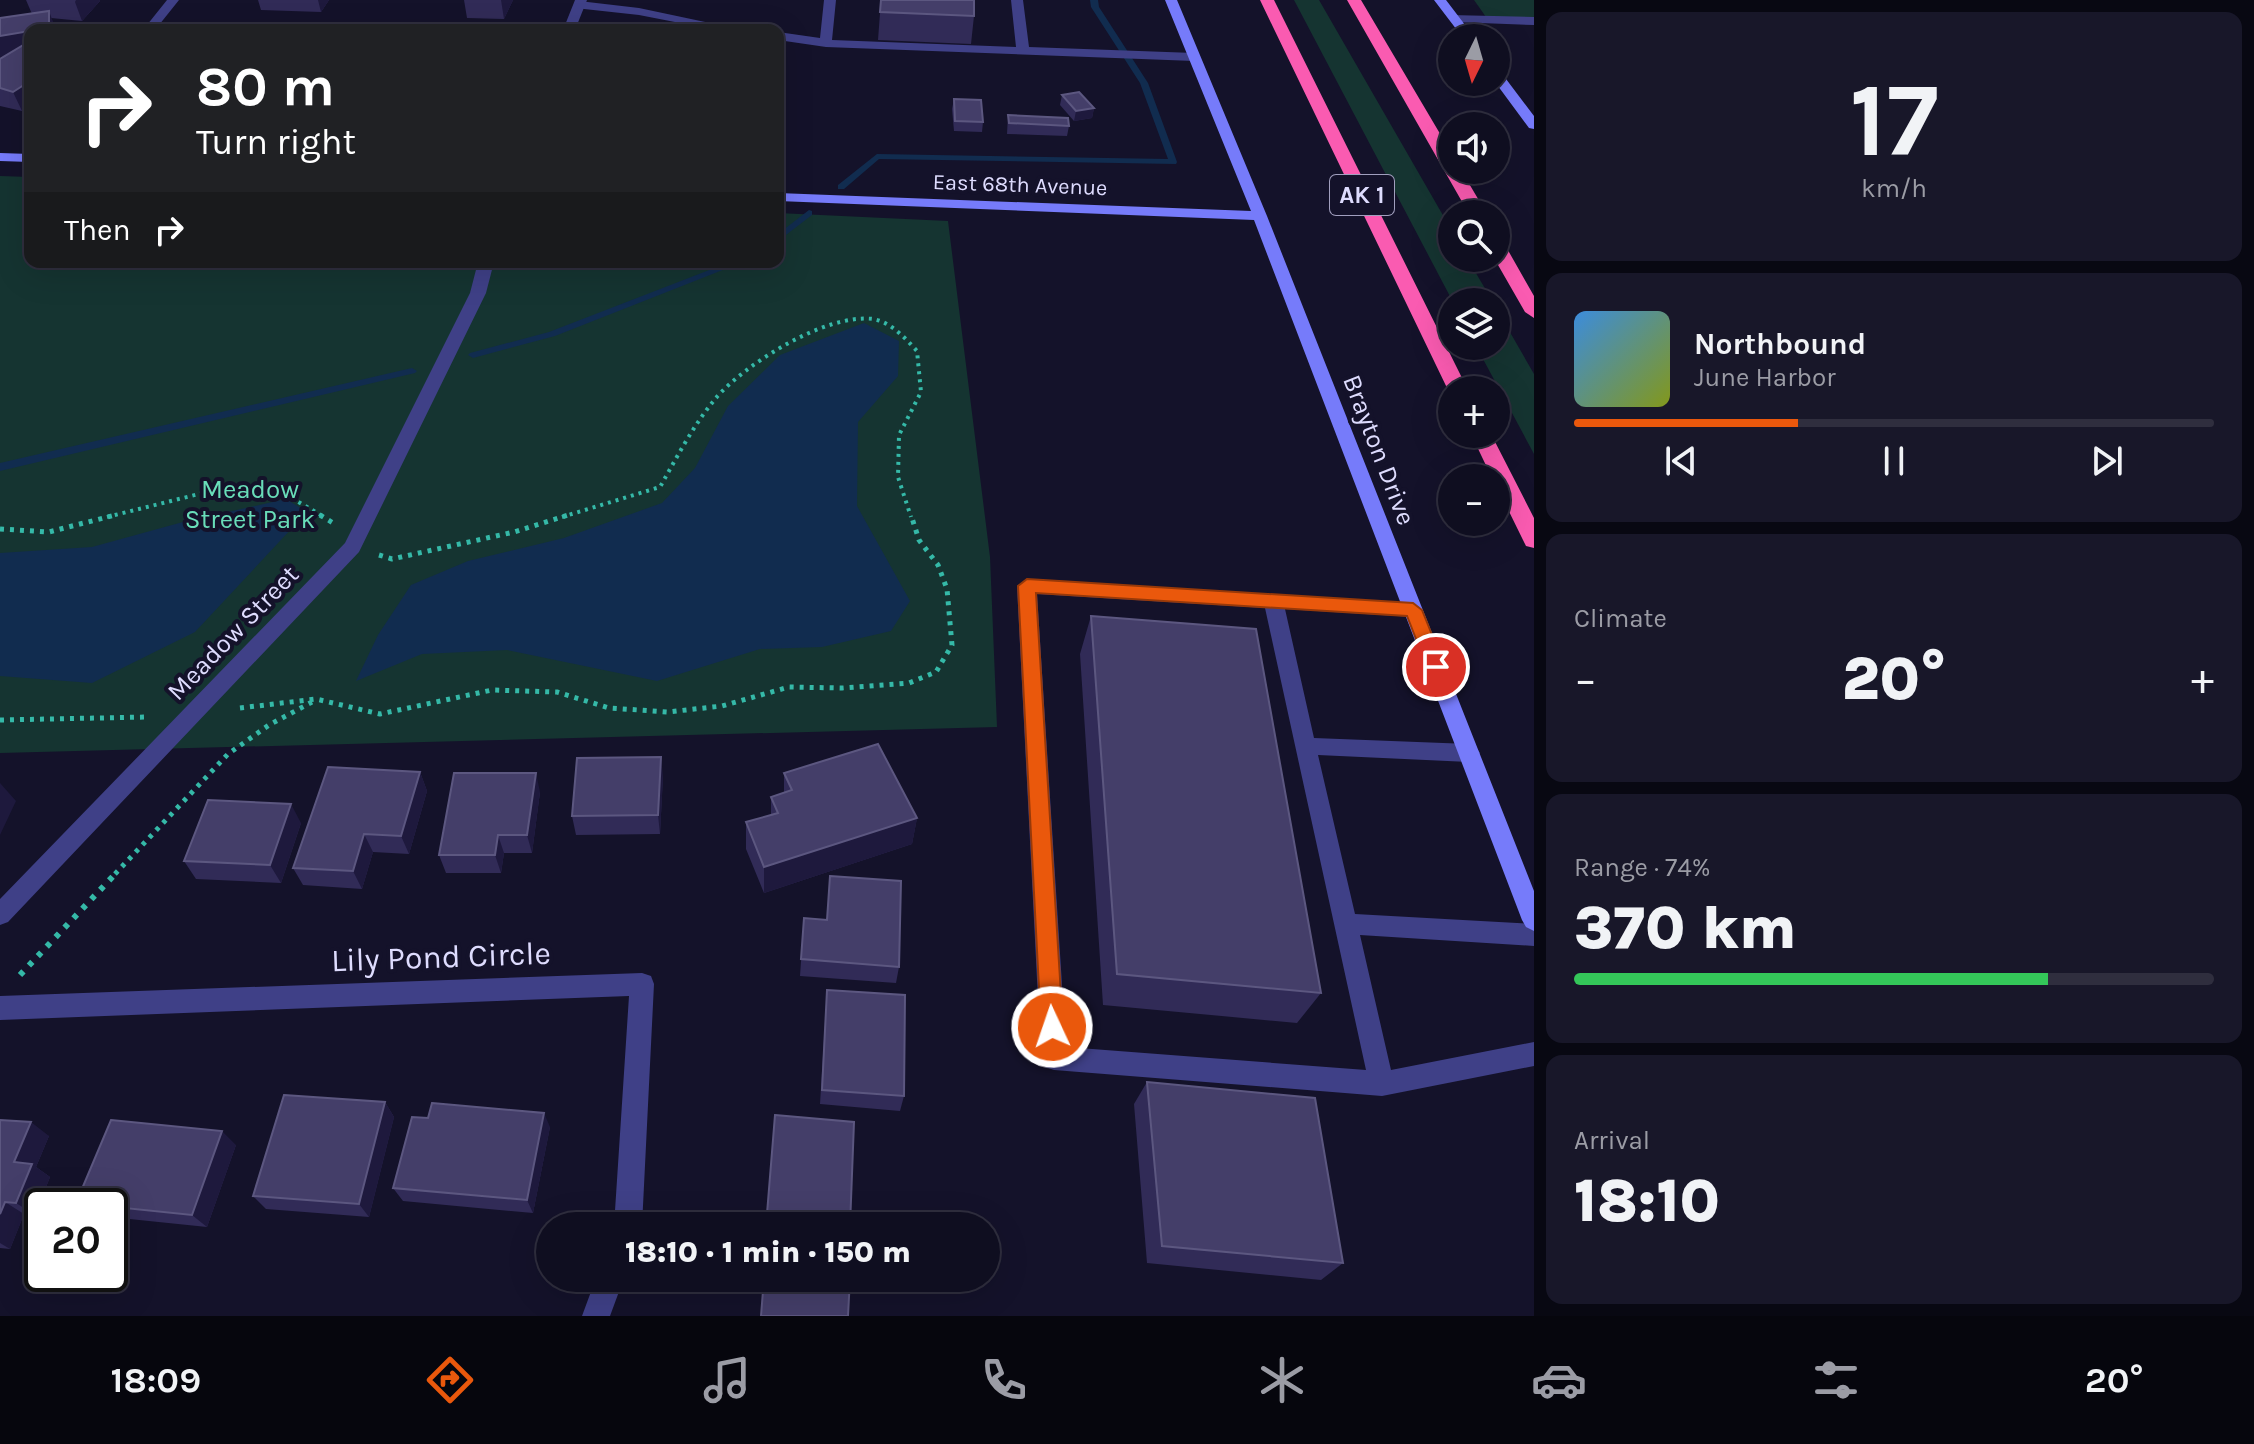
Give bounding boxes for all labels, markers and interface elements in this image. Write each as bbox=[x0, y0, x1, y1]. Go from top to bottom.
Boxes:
north arrow bbox=[1438, 24, 1510, 96]
map controls bbox=[1438, 24, 1510, 536]
text: 80 m bbox=[196, 54, 335, 119]
icon: right bbox=[64, 56, 168, 160]
text: 17 bbox=[1850, 60, 1938, 181]
button: sound bbox=[1438, 112, 1510, 184]
text: Turn right bbox=[196, 121, 356, 163]
street label: East 68th Avenue bbox=[932, 169, 1108, 201]
text: km/h bbox=[1861, 173, 1927, 204]
road number: AK 1 bbox=[1330, 175, 1394, 215]
button: search bbox=[1438, 200, 1510, 272]
icon: right bbox=[147, 208, 191, 252]
text: Then bbox=[64, 212, 131, 248]
button: layers bbox=[1438, 288, 1510, 360]
text: Northbound bbox=[1694, 326, 1866, 362]
text: June Harbor bbox=[1694, 362, 1836, 393]
street label: Brayton Drive bbox=[1336, 370, 1422, 530]
button: + bbox=[1438, 376, 1510, 448]
icon: previous bbox=[1659, 439, 1703, 483]
icon: pause bbox=[1872, 439, 1916, 483]
icon: next bbox=[2085, 439, 2129, 483]
button: − bbox=[1438, 464, 1510, 536]
park label: Meadow Street Park bbox=[185, 474, 315, 535]
street label: Meadow Street bbox=[161, 559, 305, 707]
text: Climate bbox=[1574, 603, 1667, 634]
pin bbox=[1402, 633, 1470, 701]
text: 20° bbox=[1842, 644, 1946, 714]
icon: arrive bbox=[1414, 645, 1458, 689]
text: − bbox=[1574, 654, 1597, 705]
text: + bbox=[2191, 654, 2214, 705]
text: Range · 74% bbox=[1574, 852, 1711, 883]
text: 370 km bbox=[1574, 893, 1797, 963]
street label: Lily Pond Circle bbox=[331, 935, 551, 979]
position arrow bbox=[1010, 985, 1094, 1069]
text: Arrival bbox=[1574, 1125, 1650, 1156]
text: 18:10 bbox=[1574, 1166, 1720, 1236]
speed limit sign: 20 bbox=[24, 1188, 128, 1292]
text: 18:10 · 1 min · 150 m bbox=[625, 1234, 911, 1270]
icon: directions bbox=[422, 1352, 478, 1408]
icon: music bbox=[699, 1352, 755, 1408]
icon: phone bbox=[976, 1352, 1032, 1408]
icon: climate bbox=[1254, 1352, 1310, 1408]
icon: car bbox=[1531, 1352, 1587, 1408]
icon: filters bbox=[1808, 1352, 1864, 1408]
text: 18:09 bbox=[111, 1359, 201, 1401]
text: 20° bbox=[2085, 1359, 2143, 1401]

